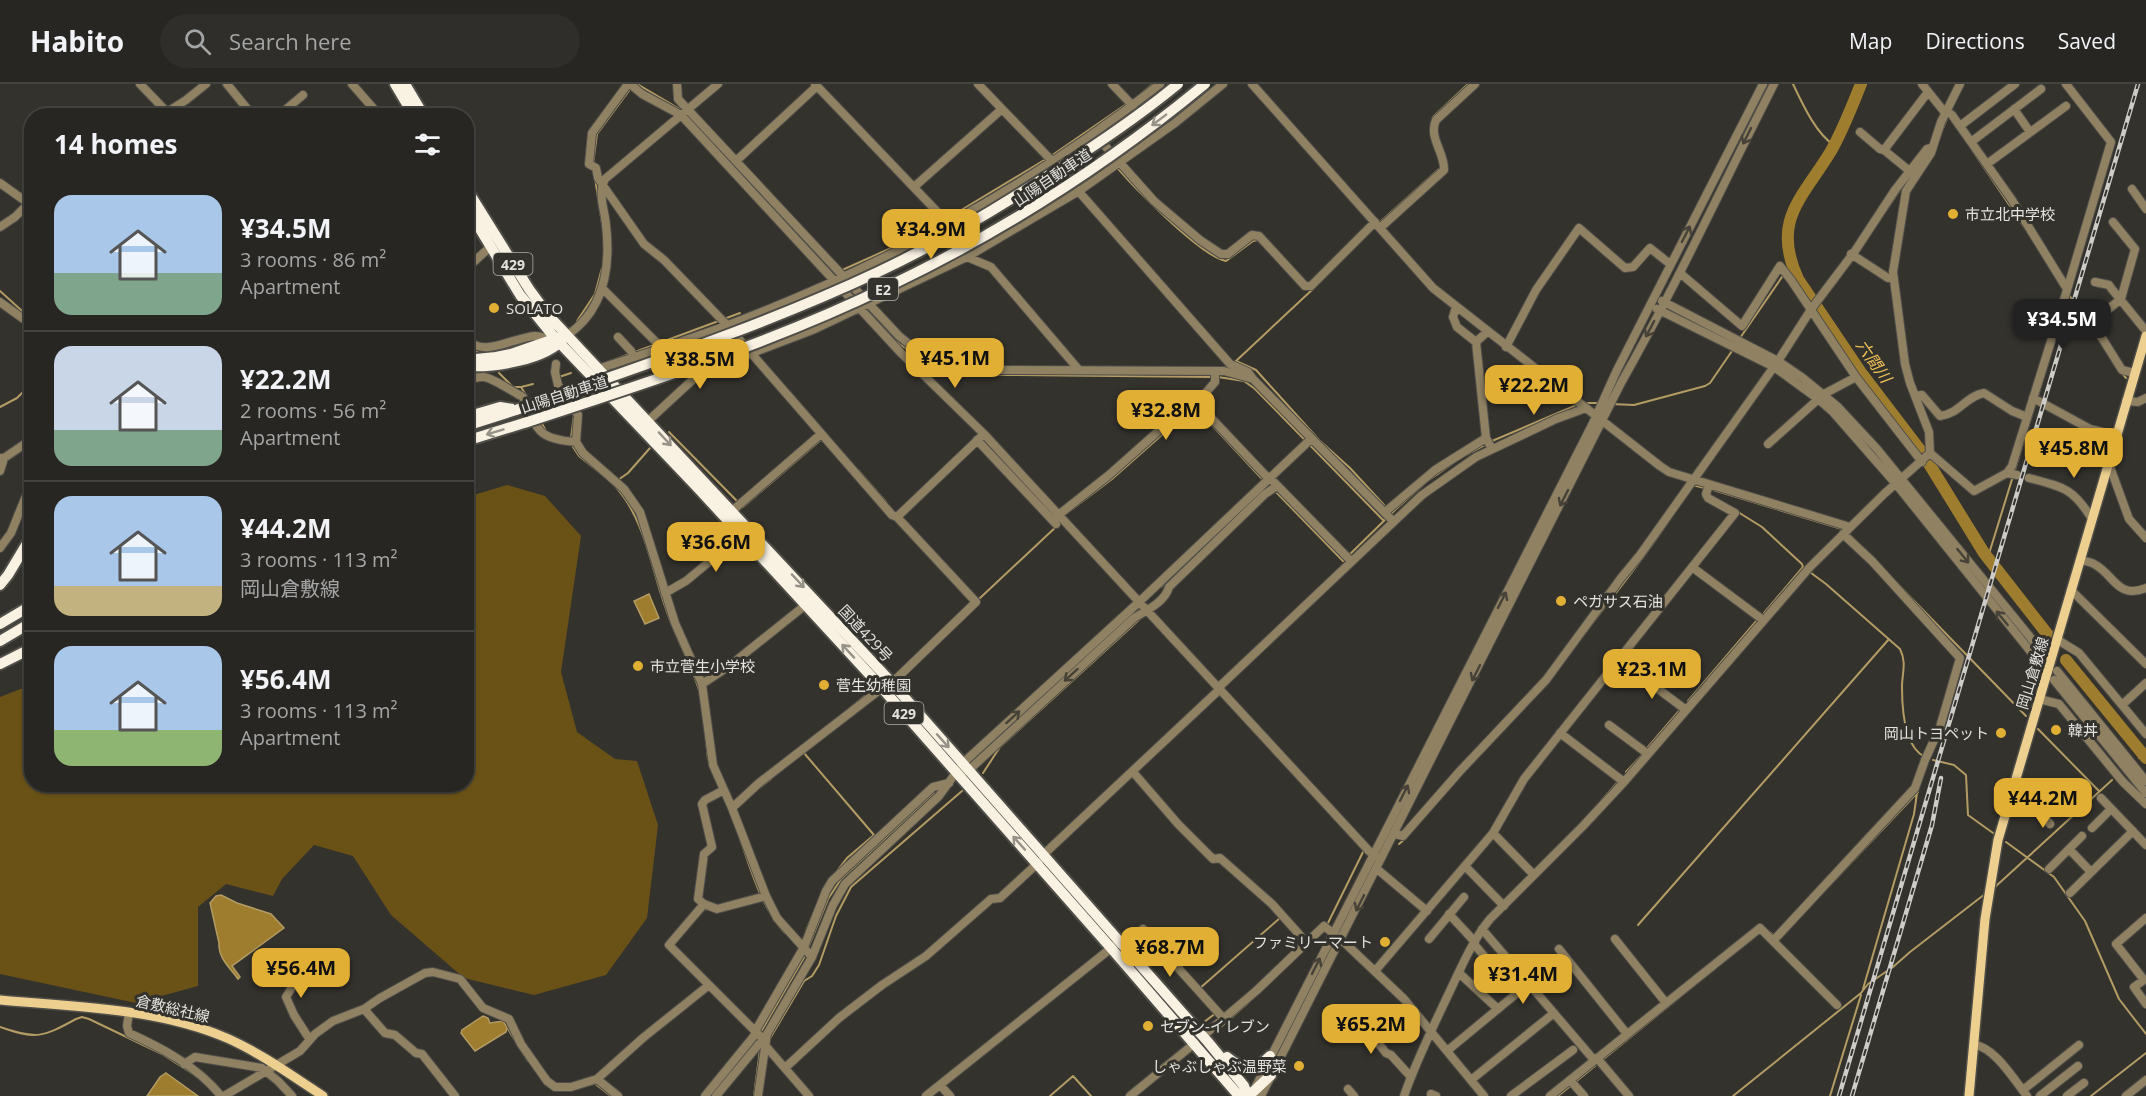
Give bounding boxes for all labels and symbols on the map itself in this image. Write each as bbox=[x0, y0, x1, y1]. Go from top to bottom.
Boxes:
one-way arrow bbox=[1152, 114, 1168, 126]
one-way arrow bbox=[1741, 127, 1753, 145]
street label: 山陽自動車道 bbox=[1009, 144, 1095, 210]
place label: 市立北中学校 bbox=[1965, 204, 2055, 224]
marker: 市立北中学校 bbox=[1946, 207, 1960, 221]
pin: ¥34.9M bbox=[882, 209, 980, 260]
one-way arrow bbox=[1680, 225, 1692, 243]
road number: 429 bbox=[494, 253, 532, 275]
road number: E2 bbox=[868, 278, 898, 300]
place label: SOLATO bbox=[506, 298, 563, 318]
pin: ¥34.5M bbox=[2013, 299, 2111, 350]
marker: SOLATO bbox=[487, 301, 501, 315]
one-way arrow bbox=[1644, 320, 1656, 337]
water label: 六間川 bbox=[1851, 335, 1898, 389]
pin: ¥45.1M bbox=[906, 338, 1004, 389]
pin: ¥38.5M bbox=[651, 339, 749, 390]
pin: ¥22.2M bbox=[1485, 365, 1583, 416]
street label: 山陽自動車道 bbox=[518, 371, 610, 417]
pin: ¥32.8M bbox=[1117, 390, 1215, 441]
one-way arrow bbox=[486, 427, 505, 438]
pin: ¥45.8M bbox=[2025, 428, 2123, 479]
one-way arrow bbox=[658, 431, 672, 446]
one-way arrow bbox=[1558, 489, 1569, 507]
pin: ¥36.6M bbox=[667, 522, 765, 573]
one-way arrow bbox=[1956, 548, 1970, 563]
one-way arrow bbox=[791, 573, 805, 588]
one-way arrow bbox=[1497, 591, 1508, 609]
place label: ペガサス石油 bbox=[1573, 591, 1663, 611]
marker: ペガサス石油 bbox=[1554, 594, 1568, 608]
street label: 国道429号 bbox=[835, 600, 897, 666]
one-way arrow bbox=[1996, 610, 2009, 626]
street label: 岡山倉敷線 bbox=[2011, 634, 2053, 712]
one-way arrow bbox=[841, 643, 855, 658]
pin: ¥23.1M bbox=[1603, 649, 1701, 700]
place label: 市立菅生小学校 bbox=[650, 656, 755, 676]
marker: 市立菅生小学校 bbox=[631, 659, 645, 673]
one-way arrow bbox=[1470, 663, 1482, 681]
one-way arrow bbox=[1064, 668, 1079, 682]
place label: 菅生幼稚園 bbox=[836, 675, 911, 695]
marker: 菅生幼稚園 bbox=[817, 678, 831, 692]
road number: 429 bbox=[884, 702, 924, 724]
one-way arrow bbox=[1005, 710, 1020, 724]
place label: 韓丼 bbox=[2068, 720, 2098, 740]
place label: 岡山トヨペット bbox=[1884, 723, 1989, 743]
marker: 韓丼 bbox=[2049, 723, 2063, 737]
marker: 岡山トヨペット bbox=[1994, 726, 2008, 740]
one-way arrow bbox=[936, 733, 950, 748]
pin: ¥44.2M bbox=[1994, 778, 2092, 829]
one-way arrow bbox=[1399, 784, 1411, 802]
one-way arrow bbox=[1012, 836, 1026, 851]
one-way arrow bbox=[1353, 893, 1365, 911]
pin: ¥68.7M bbox=[1121, 927, 1219, 978]
place label: ファミリーマート bbox=[1253, 932, 1373, 952]
marker: ファミリーマート bbox=[1378, 935, 1392, 949]
pin: ¥56.4M bbox=[252, 948, 350, 999]
pin: ¥31.4M bbox=[1474, 954, 1572, 1005]
one-way arrow bbox=[1311, 958, 1322, 976]
street label: 倉敷総社線 bbox=[134, 990, 212, 1026]
pin: ¥65.2M bbox=[1322, 1004, 1420, 1055]
place label: セブン-イレブン bbox=[1160, 1016, 1270, 1036]
marker: セブン-イレブン bbox=[1141, 1019, 1155, 1033]
place label: しゃぶしゃぶ温野菜 bbox=[1152, 1056, 1287, 1076]
marker: しゃぶしゃぶ温野菜 bbox=[1292, 1059, 1306, 1073]

